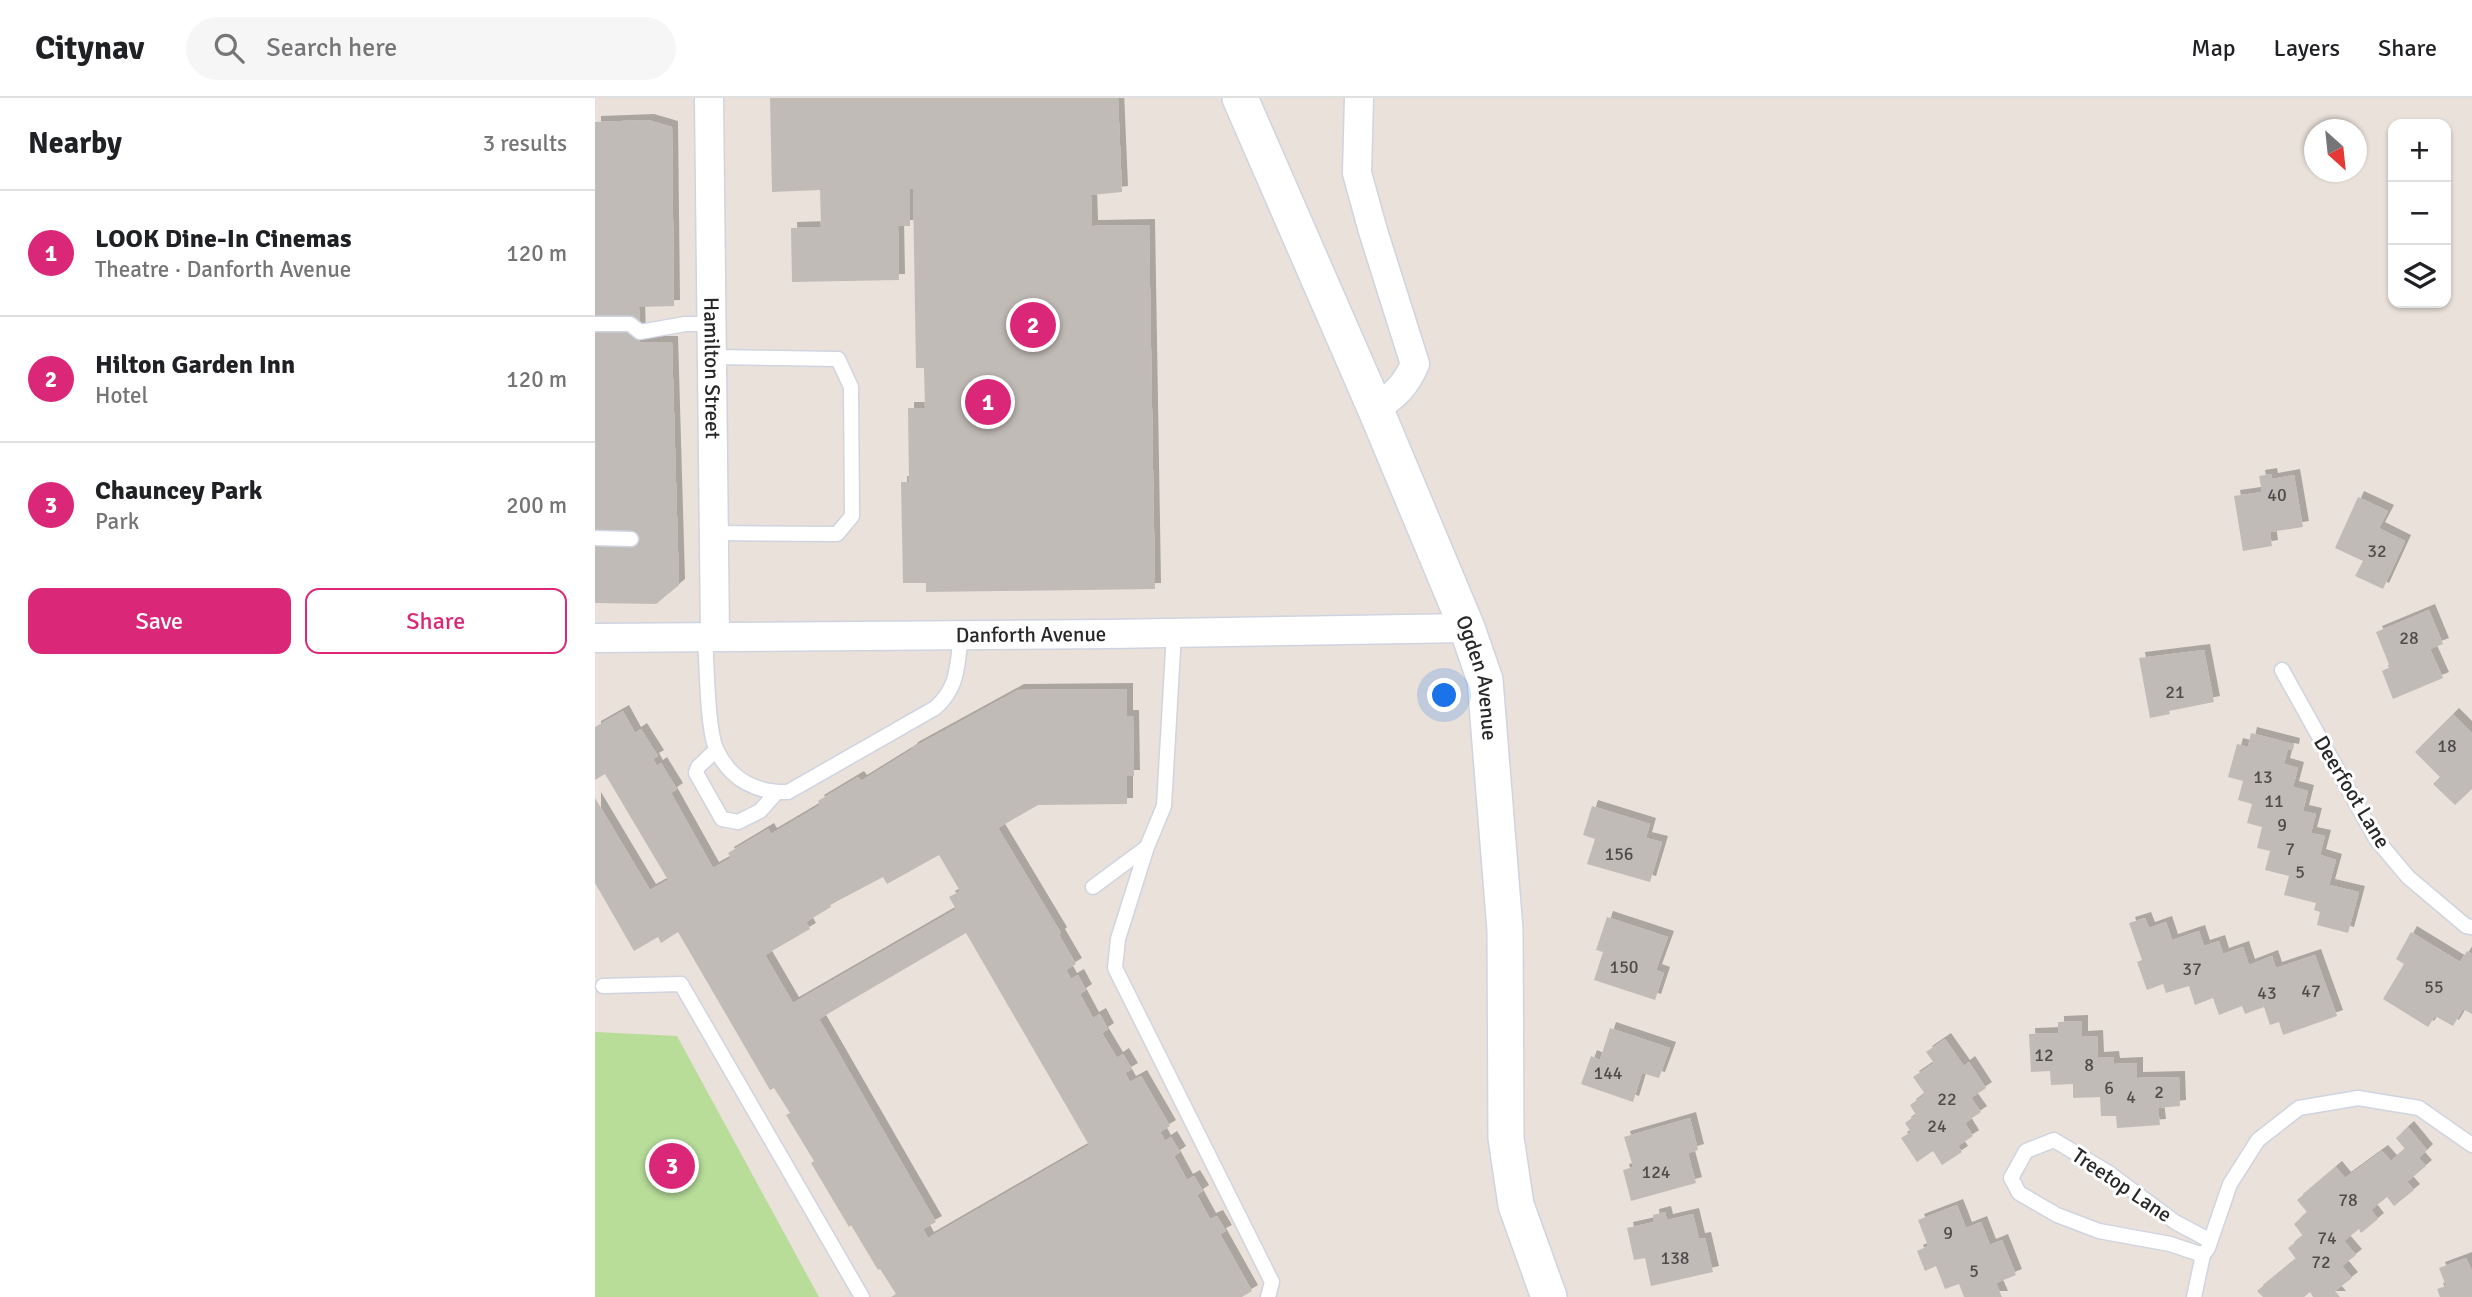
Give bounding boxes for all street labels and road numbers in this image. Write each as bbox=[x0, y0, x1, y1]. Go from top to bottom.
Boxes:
street label: Hamilton Street bbox=[698, 297, 726, 439]
street label: Ogden Avenue bbox=[1450, 611, 1503, 741]
street label: Danforth Avenue bbox=[956, 621, 1106, 648]
street label: Deerfoot Lane bbox=[2308, 731, 2396, 853]
street label: Treetop Lane bbox=[2067, 1142, 2177, 1228]

